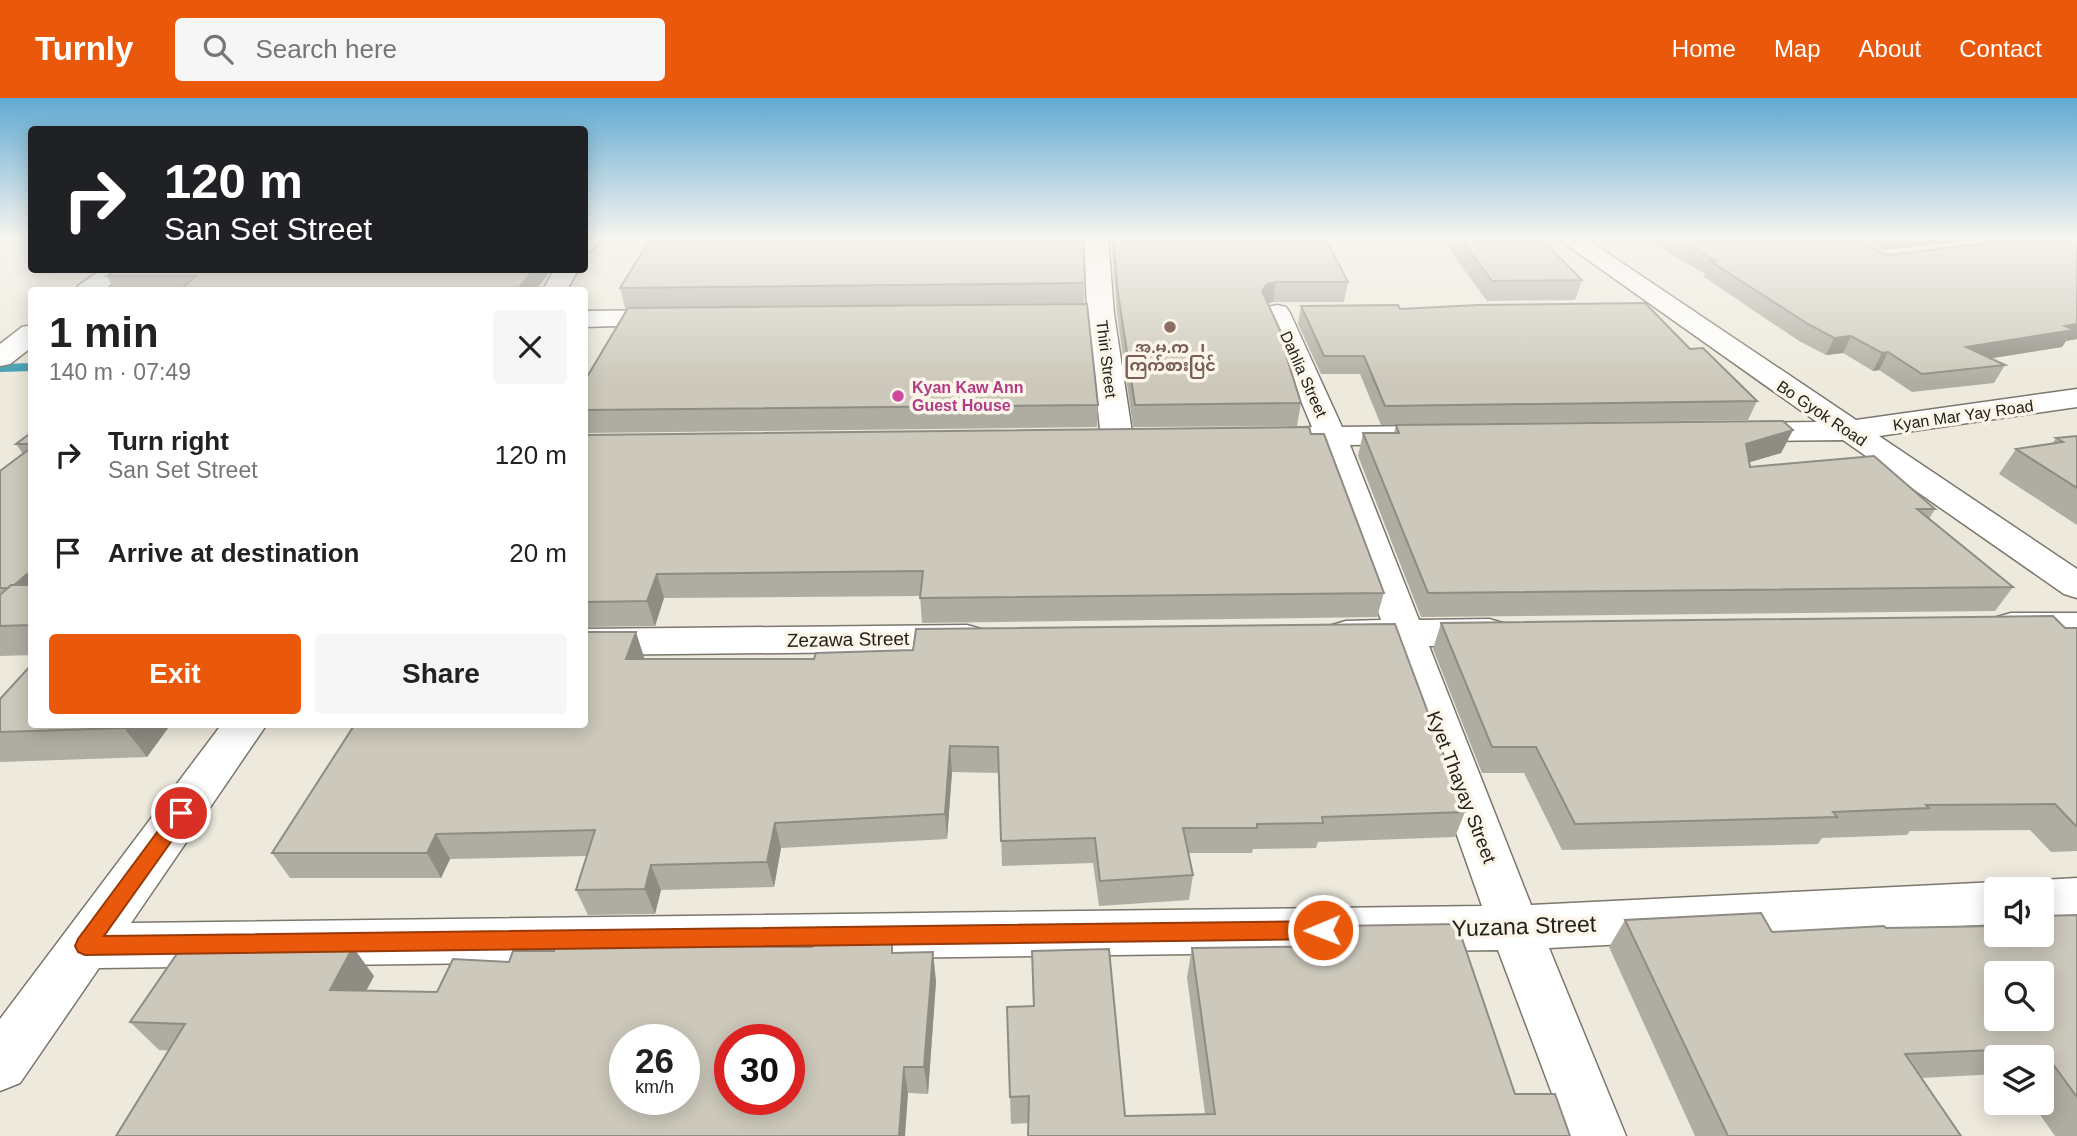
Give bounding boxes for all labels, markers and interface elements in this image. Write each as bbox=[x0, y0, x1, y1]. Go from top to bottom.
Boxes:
search box bbox=[175, 18, 665, 81]
text: Turnly bbox=[35, 30, 133, 67]
icon: search bbox=[199, 30, 237, 68]
text: Search here bbox=[255, 34, 397, 64]
text: Home bbox=[1672, 35, 1736, 62]
text: Map bbox=[1774, 35, 1821, 62]
text: About bbox=[1859, 35, 1921, 62]
text: Contact bbox=[1959, 35, 2042, 62]
icon: right bbox=[49, 154, 140, 245]
text: 120 m bbox=[164, 154, 303, 208]
text: San Set Street bbox=[164, 211, 372, 247]
text: 1 min bbox=[49, 309, 159, 356]
button: close bbox=[493, 310, 567, 384]
street label: Thiri Street bbox=[1093, 319, 1120, 399]
marker: အ.မ.က ၂ ကြက်စားပြင် bbox=[1162, 319, 1178, 335]
street label: Dahlia Street bbox=[1277, 328, 1330, 420]
place label: အ.မ.က ၂ ကြက်စားပြင် bbox=[1124, 339, 1216, 379]
text: 140 m · 07:49 bbox=[49, 359, 191, 385]
street label: Bo Gyok Road bbox=[1774, 377, 1870, 450]
place label: Kyan Kaw Ann Guest House bbox=[912, 379, 1023, 414]
marker: Kyan Kaw Ann Guest House bbox=[890, 388, 906, 404]
street label: Kyan Mar Yay Road bbox=[1892, 397, 2034, 434]
text: Turn right bbox=[108, 426, 229, 456]
icon: right bbox=[49, 436, 87, 474]
text: 120 m bbox=[495, 440, 567, 470]
text: San Set Street bbox=[108, 457, 258, 483]
icon: arrive bbox=[49, 534, 87, 572]
text: Arrive at destination bbox=[108, 538, 359, 568]
text: 20 m bbox=[509, 538, 567, 568]
street label: Zezawa Street bbox=[787, 628, 910, 651]
button: Exit bbox=[49, 634, 301, 714]
button: Share bbox=[315, 634, 567, 714]
street label: Kyet Thayay Street bbox=[1423, 708, 1500, 867]
pin bbox=[151, 783, 211, 843]
icon: arrive bbox=[162, 794, 200, 832]
map controls bbox=[1984, 877, 2054, 1115]
button: sound bbox=[1984, 877, 2054, 947]
position arrow bbox=[1286, 893, 1360, 967]
street label: Yuzana Street bbox=[1451, 910, 1597, 942]
button: search bbox=[1984, 961, 2054, 1031]
speed limit sign: 30 bbox=[714, 1024, 805, 1115]
text: 26 bbox=[635, 1041, 674, 1080]
button: layers bbox=[1984, 1045, 2054, 1115]
text: km/h bbox=[635, 1077, 674, 1097]

